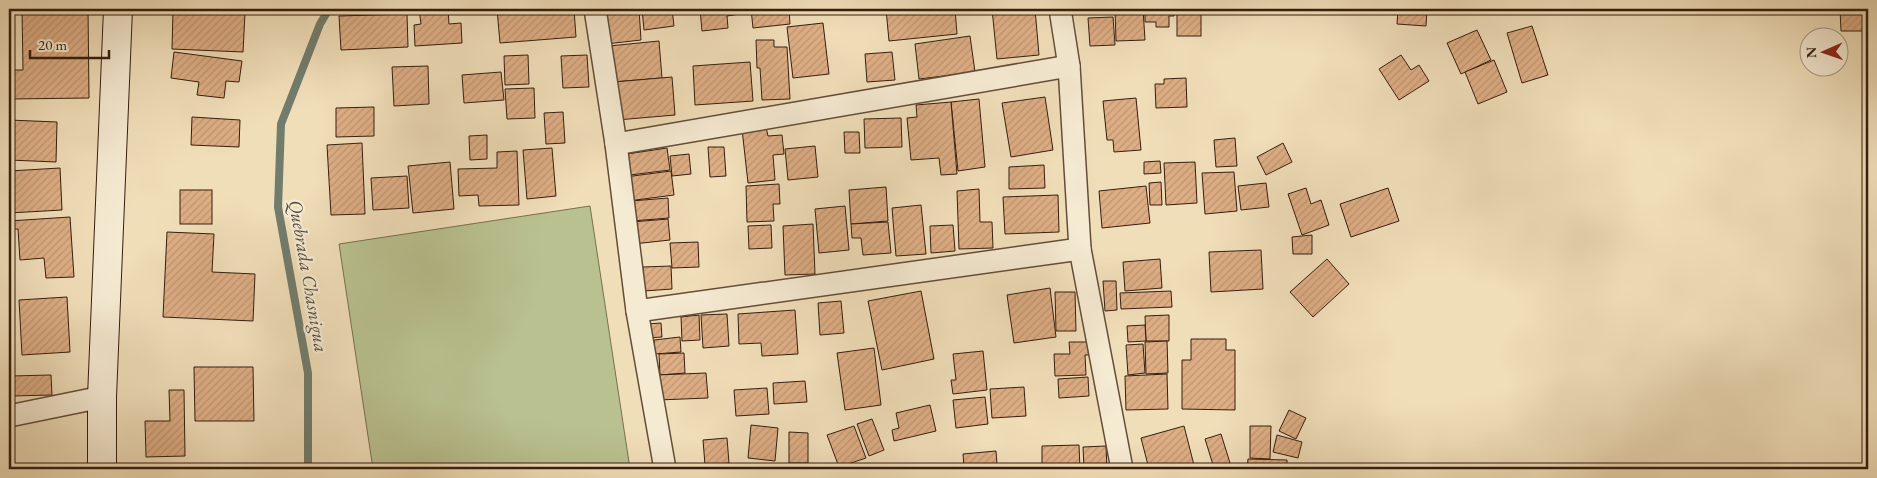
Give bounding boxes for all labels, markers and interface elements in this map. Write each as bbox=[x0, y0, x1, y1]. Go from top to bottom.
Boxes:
scale bar bbox=[30, 28, 109, 60]
north arrow bbox=[1800, 28, 1850, 78]
text: 20 m bbox=[38, 35, 67, 54]
text: N bbox=[1802, 46, 1820, 58]
water label: Quebrada Chasnigua bbox=[283, 198, 334, 354]

